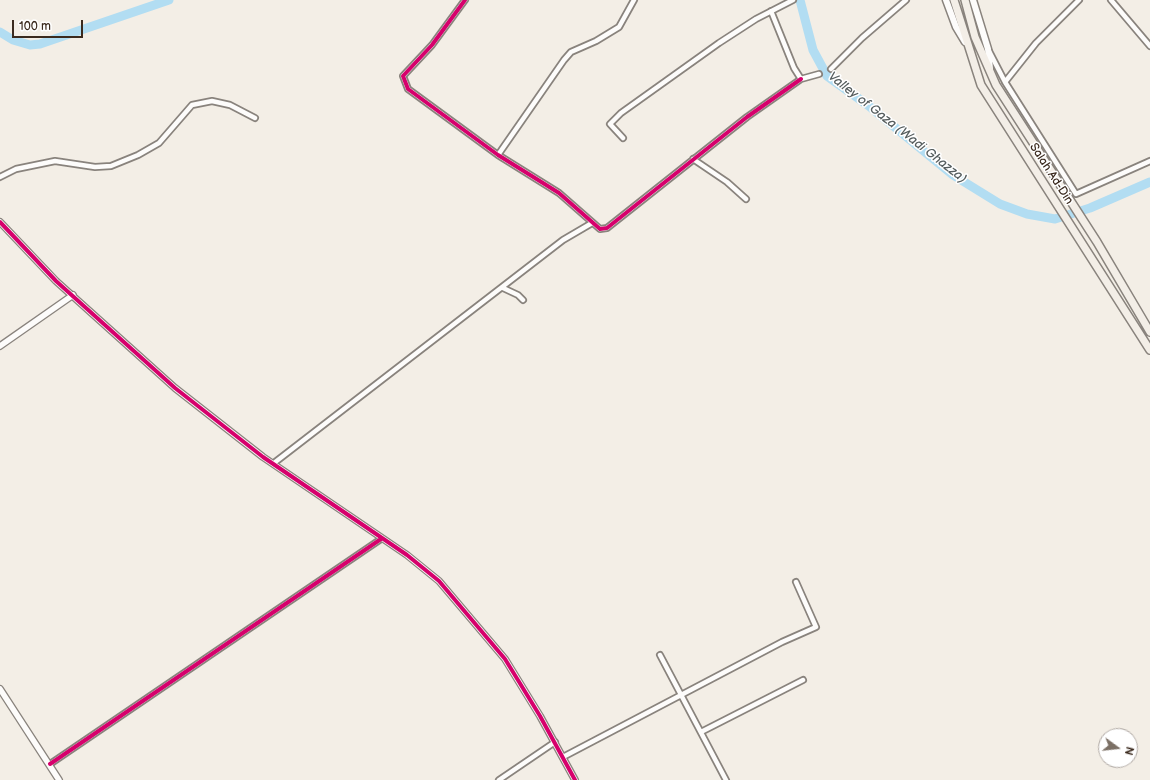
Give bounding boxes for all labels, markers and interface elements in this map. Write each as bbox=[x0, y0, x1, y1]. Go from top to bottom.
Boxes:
scale bar bbox=[14, 12, 85, 38]
text: 100 m bbox=[19, 19, 51, 34]
water label: Valley of Gaza (Wadi Ghazza) bbox=[825, 69, 969, 187]
street label: Salah Ad-Din bbox=[1026, 141, 1076, 207]
north arrow bbox=[1098, 728, 1138, 768]
text: N bbox=[1122, 745, 1136, 757]

